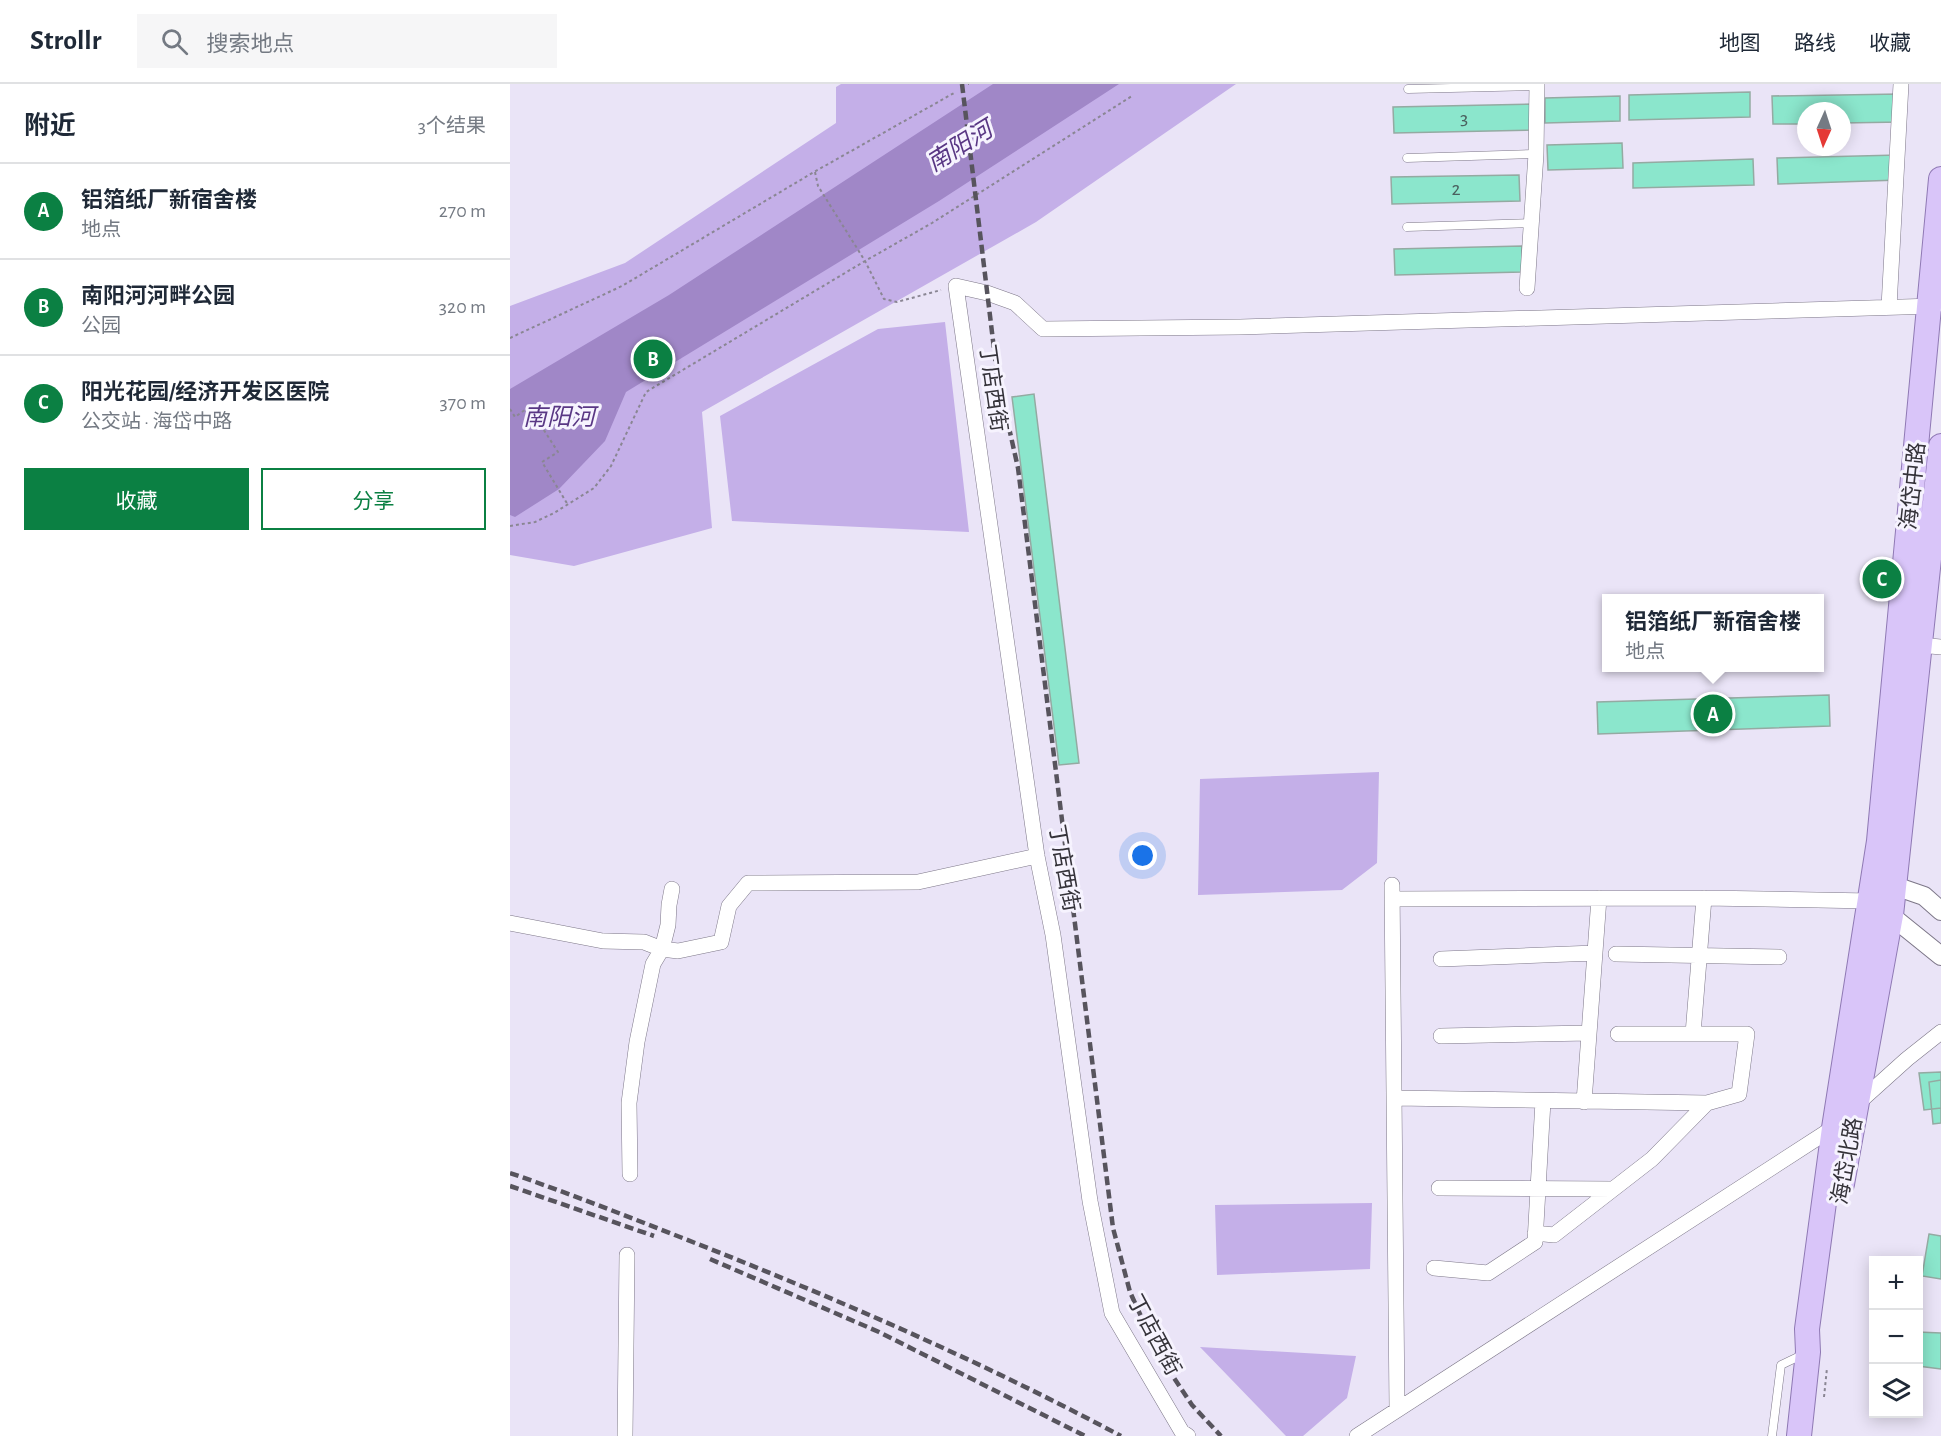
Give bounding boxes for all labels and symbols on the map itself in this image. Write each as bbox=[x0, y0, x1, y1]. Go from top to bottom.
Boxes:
north arrow bbox=[1797, 102, 1851, 156]
house number: 3 bbox=[1460, 108, 1468, 128]
water label: 南阳河 bbox=[922, 114, 1000, 176]
house number: 2 bbox=[1451, 179, 1461, 199]
pin: B bbox=[634, 336, 672, 382]
street label: 丁店西街 bbox=[976, 343, 1011, 433]
water label: 南阳河 bbox=[523, 404, 599, 430]
street label: 海岱中路 bbox=[1896, 441, 1929, 531]
pin: C bbox=[1862, 556, 1902, 602]
pin: A bbox=[1694, 692, 1732, 736]
street label: 丁店西街 bbox=[1046, 823, 1083, 913]
your location bbox=[1128, 841, 1157, 870]
street label: 海岱北路 bbox=[1828, 1116, 1865, 1206]
street label: 丁店西街 bbox=[1124, 1291, 1185, 1379]

